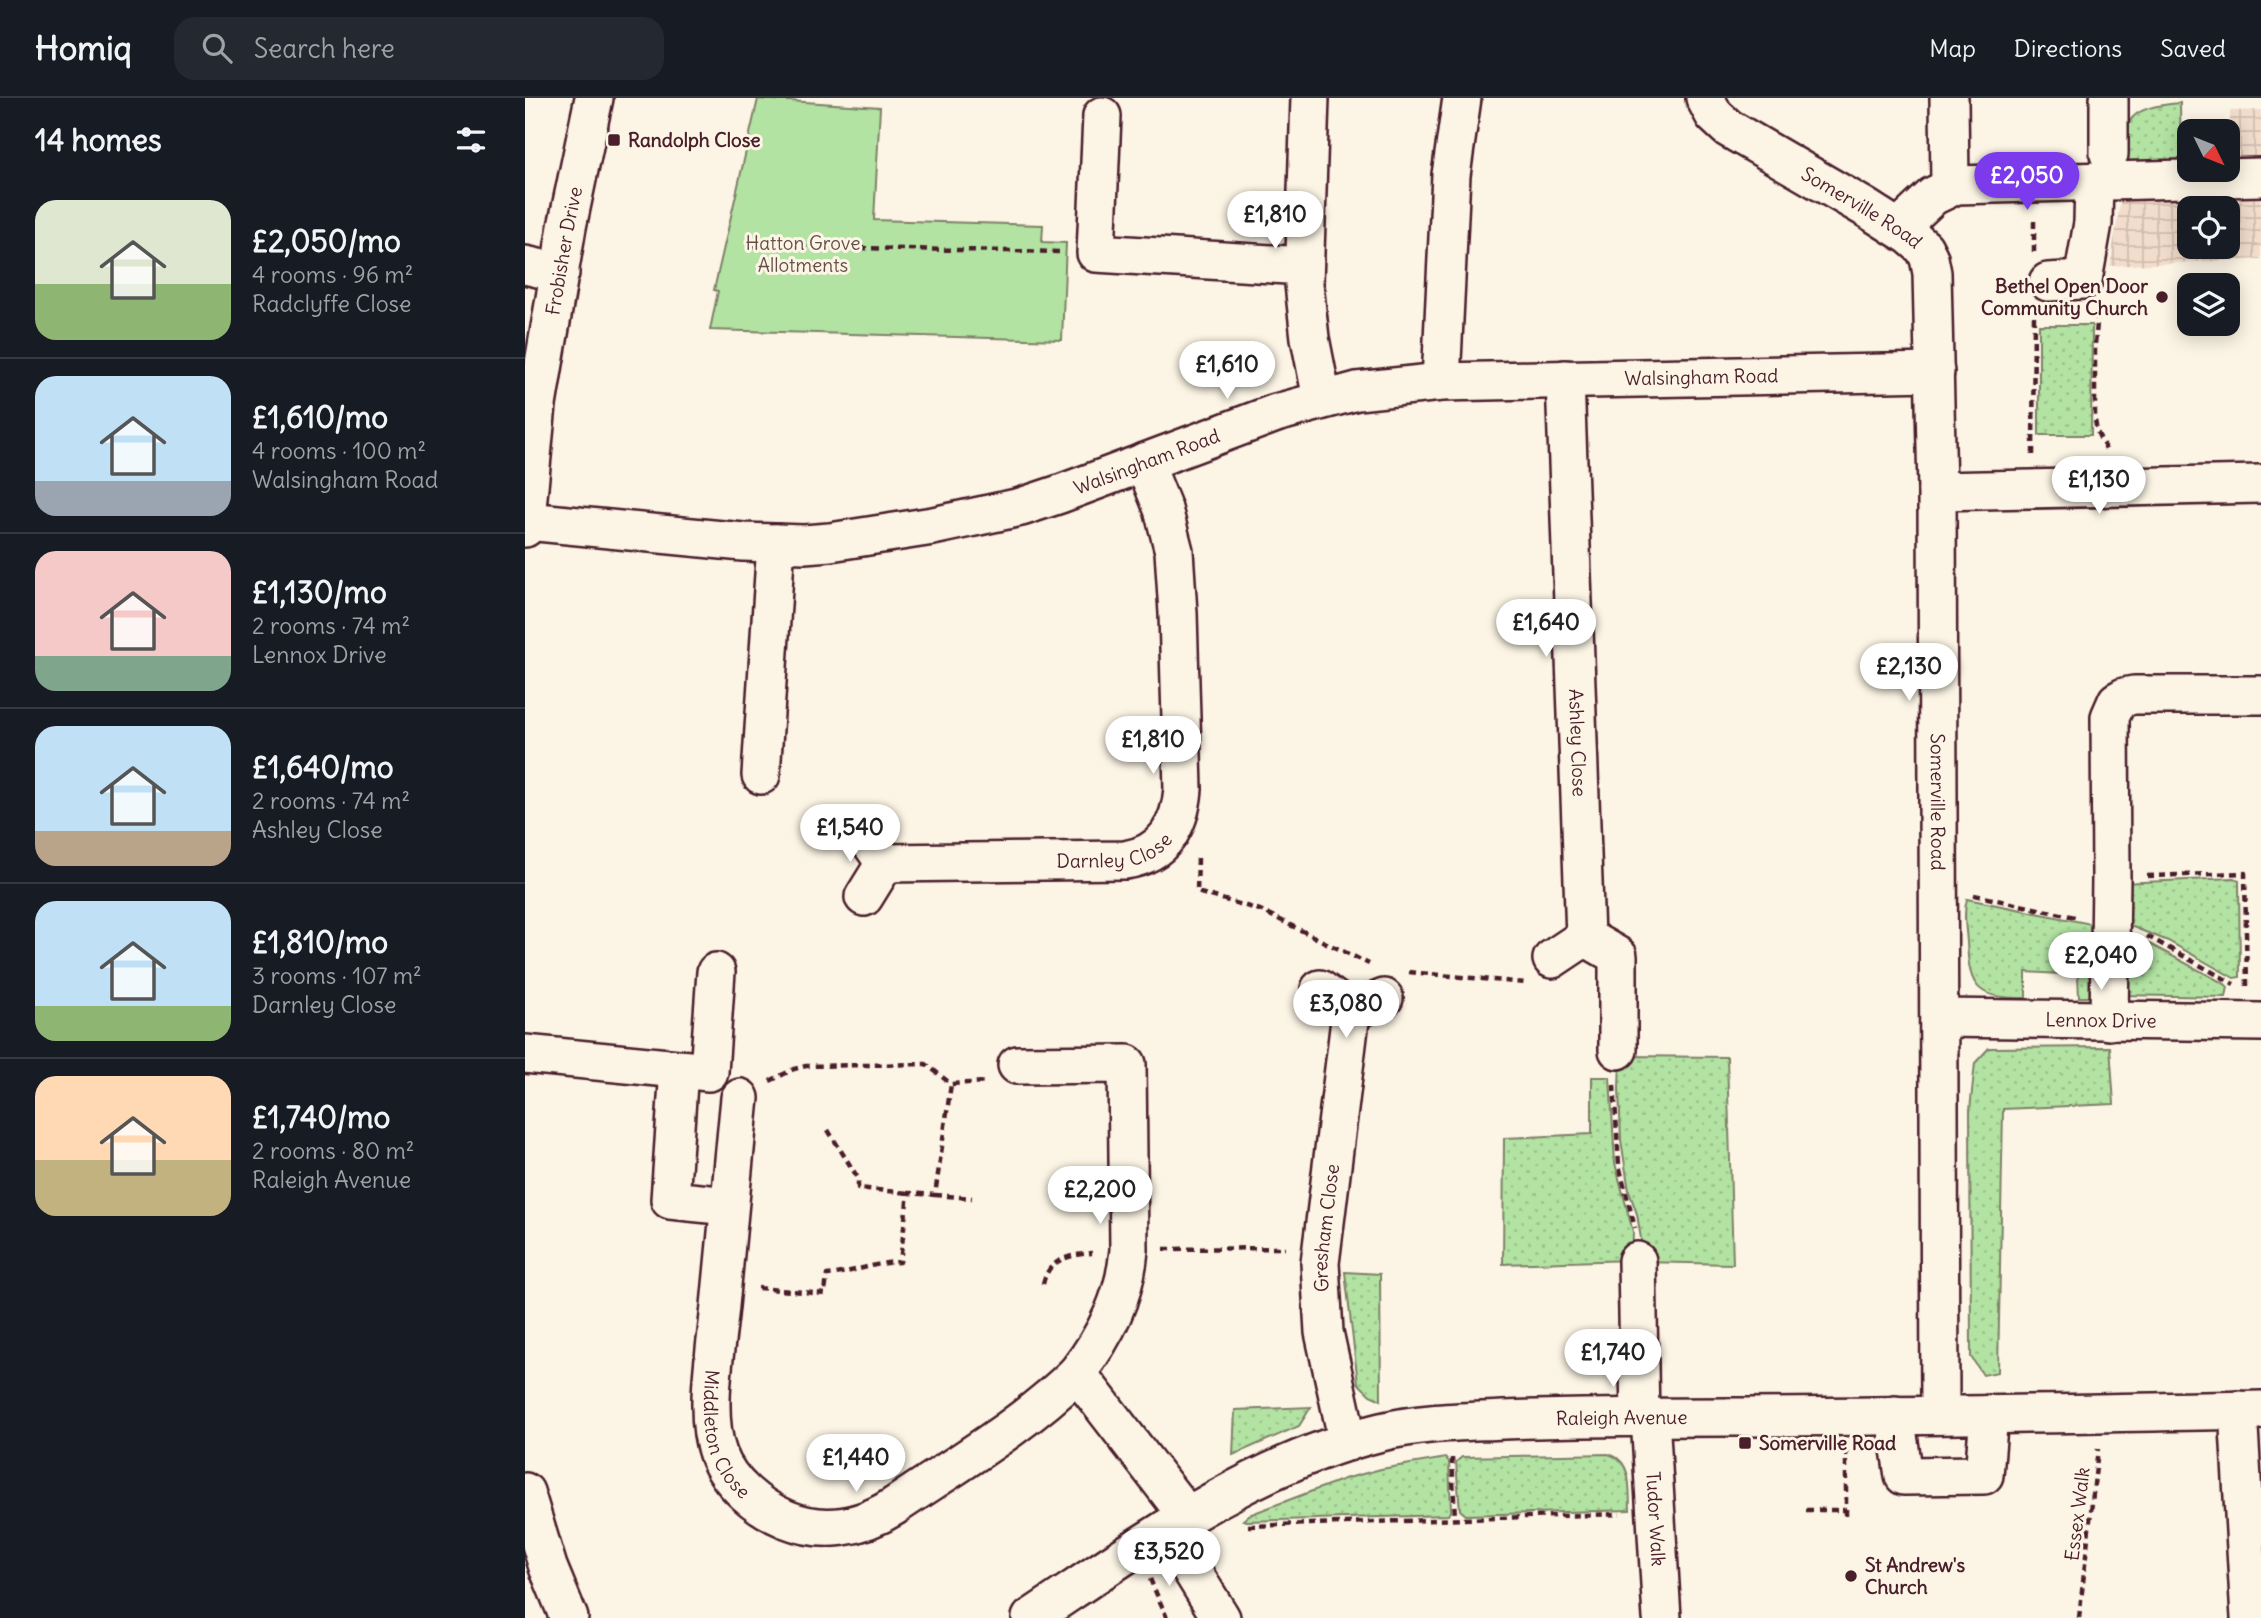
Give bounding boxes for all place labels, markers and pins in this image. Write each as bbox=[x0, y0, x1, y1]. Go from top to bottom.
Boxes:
place label: Randolph Close bbox=[628, 128, 761, 152]
marker: Randolph Close bbox=[606, 132, 622, 148]
pin: £2,050 bbox=[1970, 152, 2084, 212]
pin: £1,810 bbox=[1218, 192, 1332, 251]
place label: Bethel Open Door Community Church bbox=[1981, 274, 2148, 320]
marker: Bethel Open Door Community Church bbox=[2154, 289, 2170, 305]
pin: £1,610 bbox=[1170, 342, 1284, 401]
pin: £1,130 bbox=[2042, 456, 2156, 516]
pin: £1,640 bbox=[1489, 600, 1603, 659]
pin: £2,130 bbox=[1852, 644, 1966, 703]
pin: £1,810 bbox=[1096, 716, 1210, 776]
pin: £1,540 bbox=[793, 804, 907, 864]
pin: £2,040 bbox=[2044, 932, 2158, 992]
pin: £3,080 bbox=[1289, 981, 1403, 1040]
pin: £2,200 bbox=[1043, 1166, 1157, 1226]
pin: £1,740 bbox=[1556, 1330, 1670, 1389]
place label: Somerville Road bbox=[1759, 1431, 1896, 1455]
pin: £1,440 bbox=[799, 1434, 913, 1494]
marker: Somerville Road bbox=[1737, 1435, 1753, 1451]
pin: £3,520 bbox=[1112, 1528, 1226, 1588]
place label: St Andrew's Church bbox=[1865, 1553, 1966, 1599]
marker: St Andrew's Church bbox=[1843, 1568, 1859, 1584]

